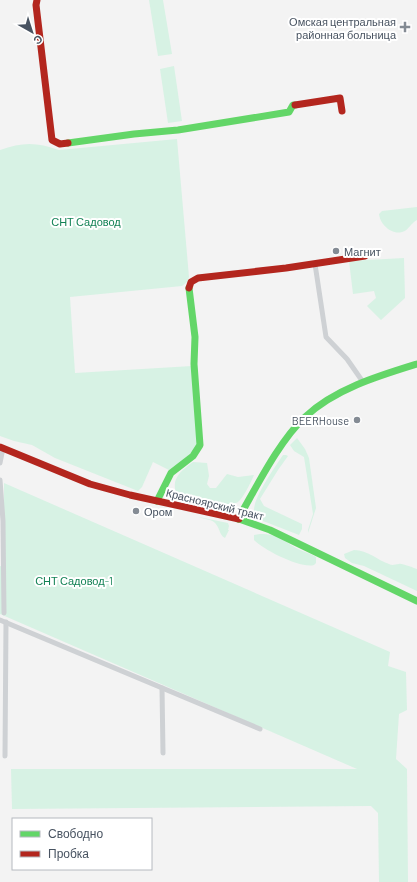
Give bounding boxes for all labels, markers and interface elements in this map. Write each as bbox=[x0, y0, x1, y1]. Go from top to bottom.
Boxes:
north arrow bbox=[12, 12, 52, 52]
place label: Омская центральная районная больница bbox=[289, 15, 397, 41]
marker: Омская центральная районная больница bbox=[399, 21, 411, 33]
text: С bbox=[31, 33, 46, 48]
park label: СНТ Садовод bbox=[51, 215, 121, 228]
place label: Магнит bbox=[344, 245, 381, 258]
marker: Магнит bbox=[331, 246, 341, 256]
place label: BEERHouse bbox=[292, 414, 349, 427]
marker: BEERHouse bbox=[352, 415, 362, 425]
street label: Красноярский тракт bbox=[165, 486, 265, 522]
place label: Ором bbox=[144, 505, 172, 518]
marker: Ором bbox=[131, 506, 141, 516]
park label: СНТ Садовод-1 bbox=[35, 574, 113, 587]
legend bbox=[12, 818, 152, 870]
text: Свободно bbox=[48, 826, 103, 841]
text: Пробка bbox=[48, 846, 89, 861]

